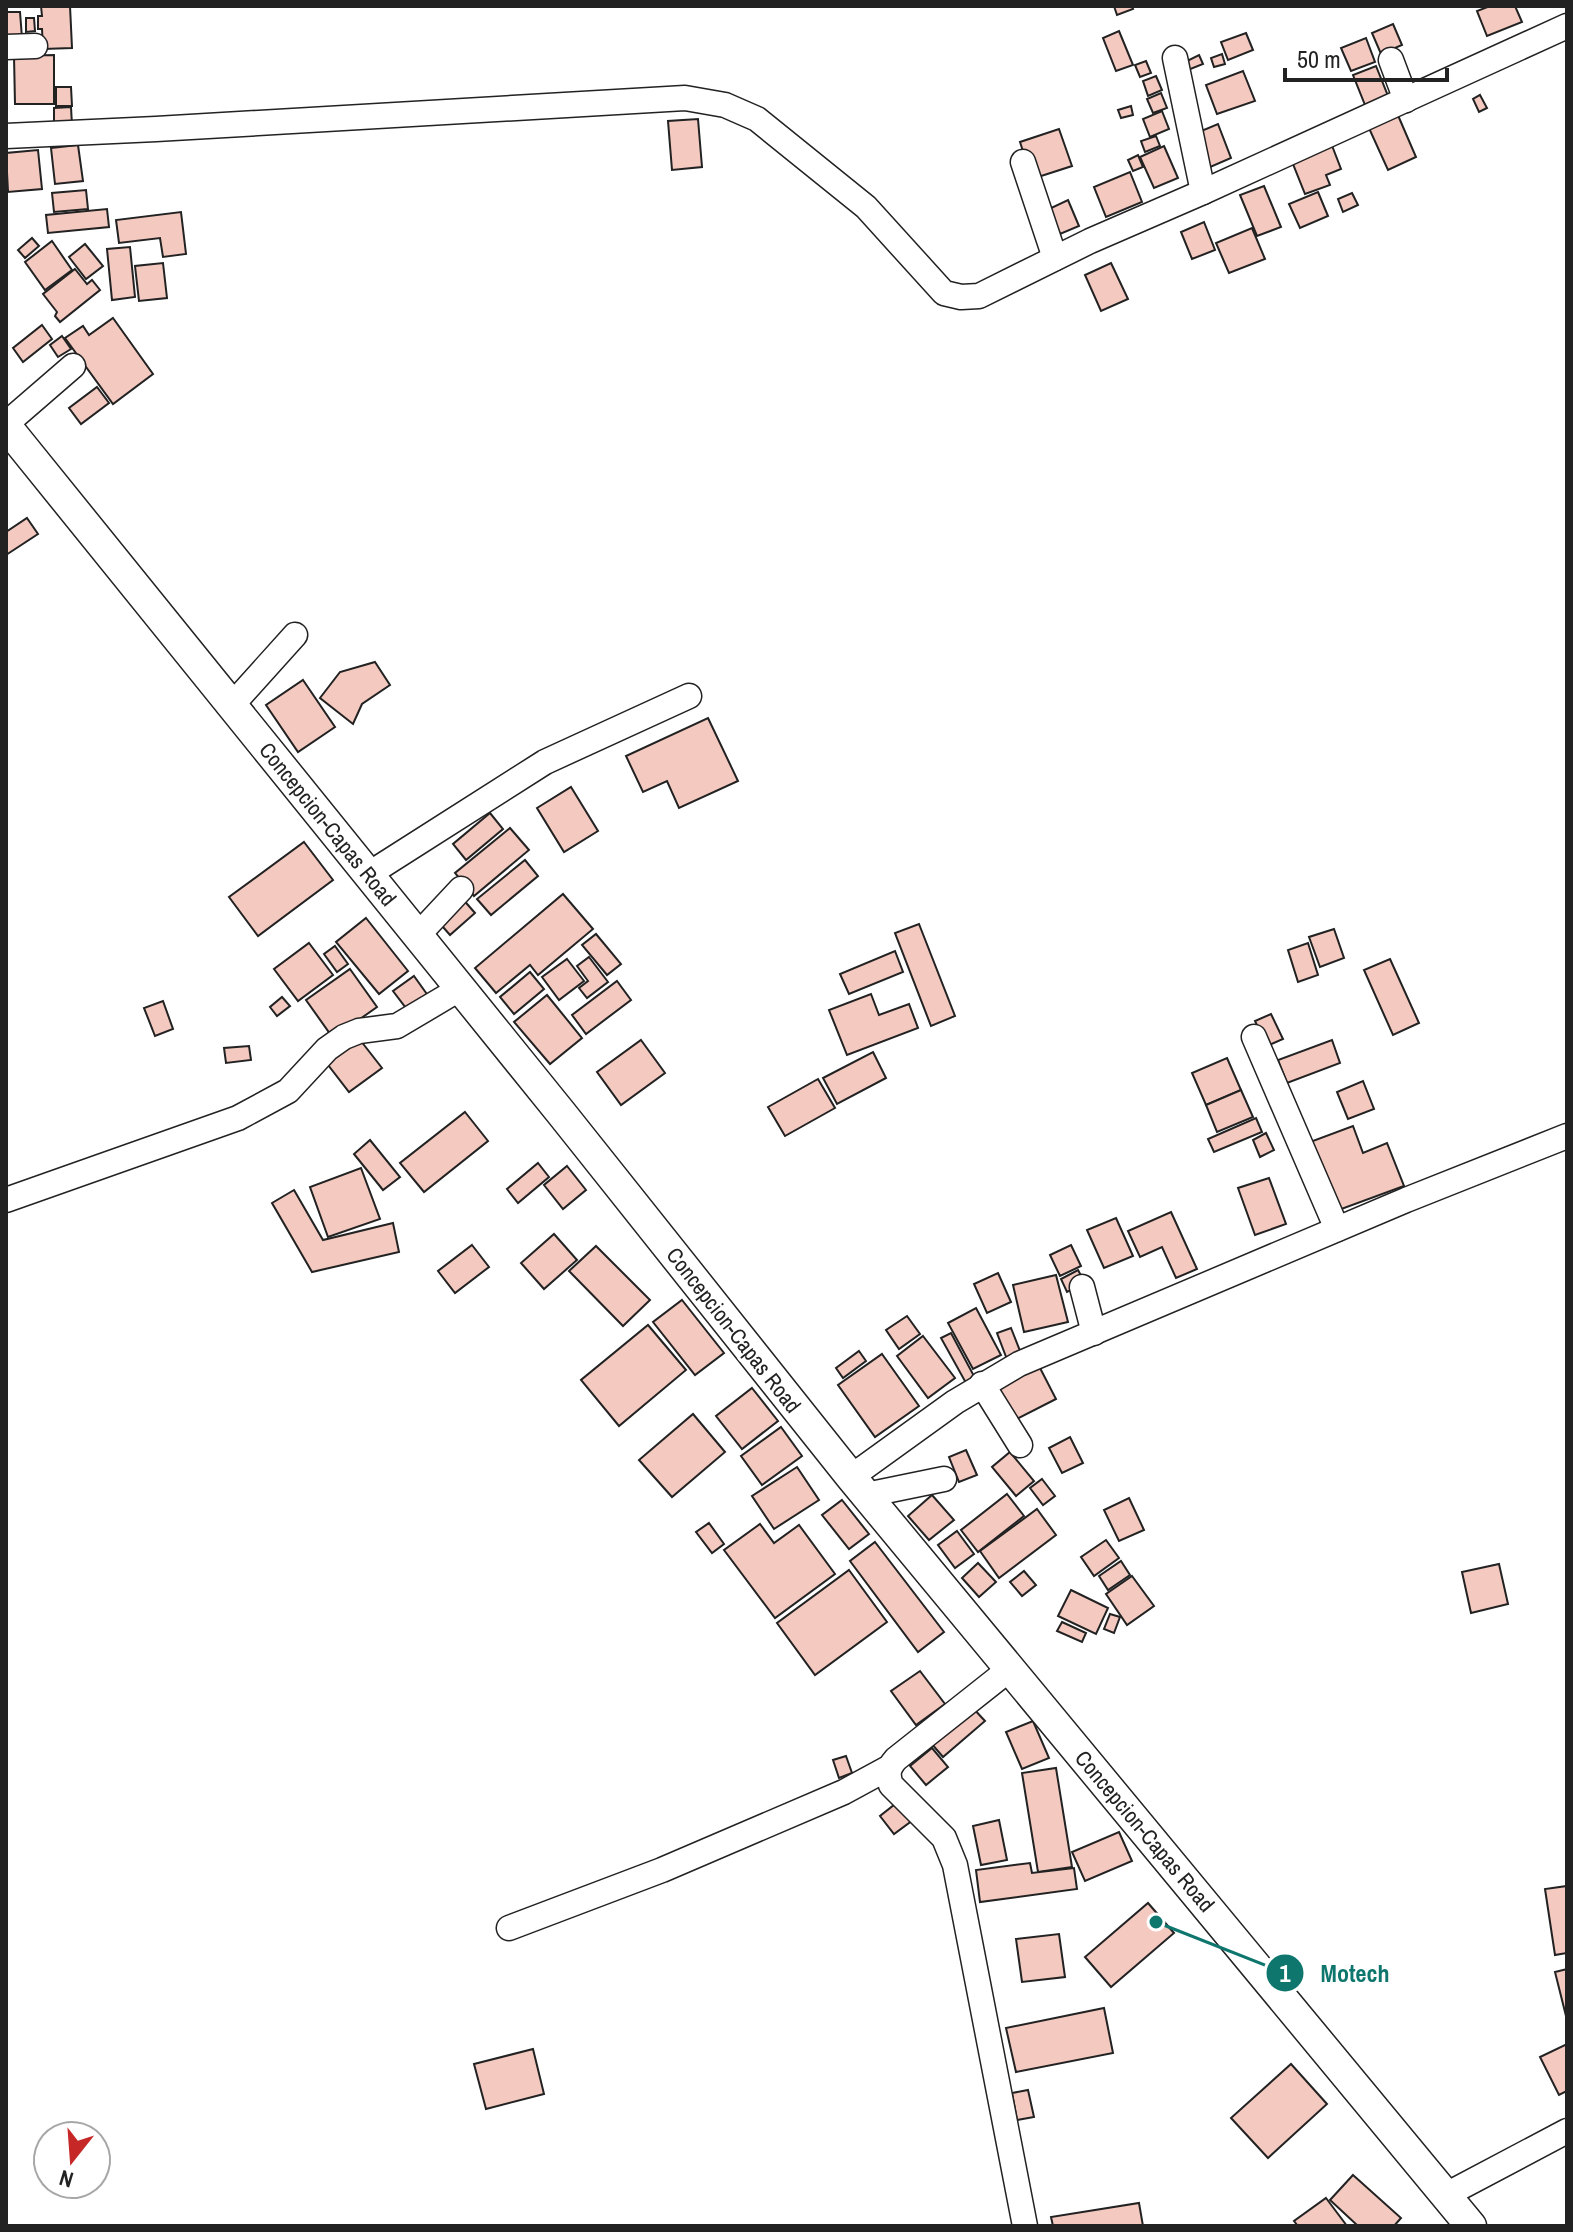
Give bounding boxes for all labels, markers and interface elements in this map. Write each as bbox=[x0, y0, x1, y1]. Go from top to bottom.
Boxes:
scale bar bbox=[1285, 32, 1447, 82]
text: 50 m bbox=[1297, 43, 1341, 75]
street label: Concepcion-Capas Road bbox=[253, 736, 403, 912]
street label: Concepcion-Capas Road bbox=[660, 1241, 808, 1419]
street label: Concepcion-Capas Road bbox=[1068, 1744, 1222, 1918]
callout: Motech bbox=[1265, 1949, 1405, 1997]
text: 1 bbox=[1280, 1957, 1291, 1989]
text: Motech bbox=[1321, 1957, 1389, 1989]
north arrow bbox=[32, 2120, 112, 2200]
text: N bbox=[56, 2163, 77, 2195]

